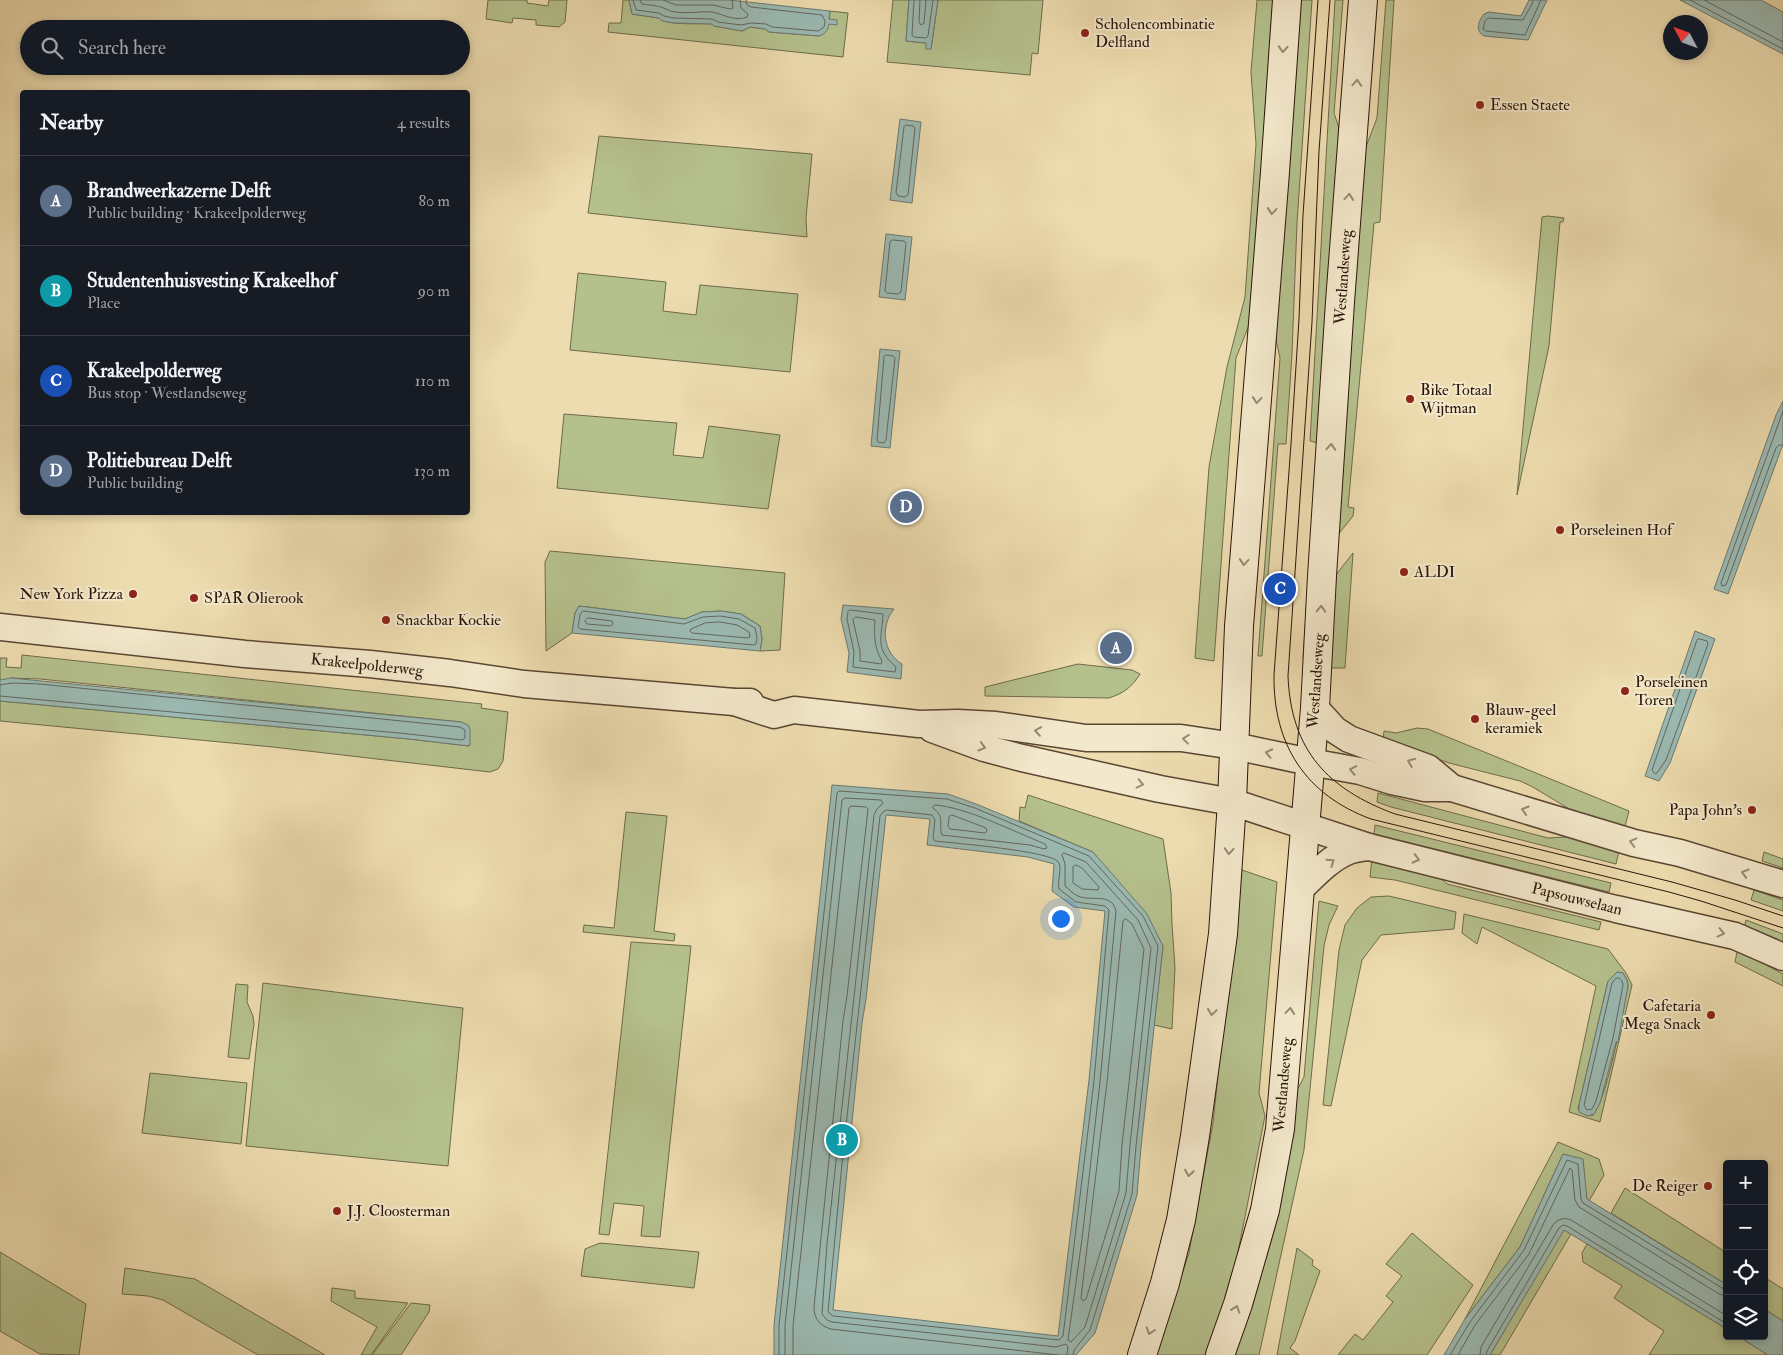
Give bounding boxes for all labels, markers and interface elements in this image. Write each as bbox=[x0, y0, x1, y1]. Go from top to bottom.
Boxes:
place label: Scholencombinatie Delfland bbox=[1095, 14, 1215, 52]
north arrow bbox=[1663, 15, 1708, 60]
search box bbox=[20, 20, 470, 75]
marker: Scholencombinatie Delfland bbox=[1079, 27, 1091, 39]
icon: search bbox=[38, 34, 66, 62]
text: Search here bbox=[78, 36, 166, 60]
one-way arrow bbox=[1278, 45, 1289, 53]
one-way arrow bbox=[1352, 78, 1363, 86]
place label: Essen Staete bbox=[1490, 95, 1570, 115]
marker: Essen Staete bbox=[1474, 99, 1486, 111]
text: Nearby bbox=[40, 109, 103, 136]
text: 4 results bbox=[397, 113, 450, 133]
text: Brandweerkazerne Delft bbox=[87, 179, 271, 203]
text: A bbox=[51, 191, 61, 211]
text: 80 m bbox=[419, 191, 450, 211]
one-way arrow bbox=[1343, 193, 1354, 201]
text: Public building · Krakeelpolderweg bbox=[87, 203, 306, 223]
one-way arrow bbox=[1267, 207, 1278, 215]
street label: Westlandseweg bbox=[1330, 228, 1356, 326]
text: Studentenhuisvesting Krakeelhof bbox=[87, 269, 336, 293]
text: B bbox=[51, 281, 61, 301]
text: 90 m bbox=[418, 281, 450, 301]
text: Place bbox=[87, 293, 120, 313]
text: Krakeelpolderweg bbox=[87, 359, 221, 383]
text: C bbox=[50, 371, 62, 391]
text: 110 m bbox=[415, 371, 450, 391]
place label: Bike Totaal Wijtman bbox=[1419, 380, 1492, 418]
text: Bus stop · Westlandseweg bbox=[87, 383, 246, 403]
marker: Bike Totaal Wijtman bbox=[1404, 393, 1416, 405]
one-way arrow bbox=[1251, 396, 1262, 404]
one-way arrow bbox=[1325, 442, 1336, 450]
text: Politiebureau Delft bbox=[87, 449, 232, 473]
text: D bbox=[49, 461, 63, 481]
text: 130 m bbox=[414, 461, 450, 481]
text: Public building bbox=[87, 473, 183, 493]
pin: D bbox=[890, 488, 922, 526]
place label: Porseleinen Hof bbox=[1570, 520, 1675, 540]
marker: Porseleinen Hof bbox=[1554, 524, 1566, 536]
one-way arrow bbox=[1238, 558, 1249, 566]
place label: ALDI bbox=[1413, 562, 1455, 582]
marker: ALDI bbox=[1398, 566, 1410, 578]
pin: C bbox=[1264, 570, 1296, 608]
place label: New York Pizza bbox=[19, 584, 123, 604]
marker: New York Pizza bbox=[127, 588, 139, 600]
place label: SPAR Olierook bbox=[204, 588, 304, 608]
marker: SPAR Olierook bbox=[188, 592, 200, 604]
one-way arrow bbox=[1315, 605, 1326, 613]
place label: Snackbar Kockie bbox=[396, 610, 501, 630]
marker: Snackbar Kockie bbox=[380, 614, 392, 626]
pin: A bbox=[1100, 629, 1132, 667]
street label: Westlandseweg bbox=[1303, 632, 1329, 730]
street label: Krakeelpolderweg bbox=[310, 649, 425, 682]
place label: Porseleinen Toren bbox=[1635, 672, 1708, 710]
marker: Porseleinen Toren bbox=[1619, 685, 1631, 697]
place label: Blauw-geel keramiek bbox=[1485, 700, 1556, 738]
marker: Blauw-geel keramiek bbox=[1469, 713, 1481, 725]
one-way arrow bbox=[1034, 727, 1042, 737]
one-way arrow bbox=[1182, 734, 1190, 745]
one-way arrow bbox=[977, 741, 985, 751]
one-way arrow bbox=[1264, 748, 1273, 759]
one-way arrow bbox=[1407, 757, 1416, 768]
one-way arrow bbox=[1349, 765, 1357, 776]
one-way arrow bbox=[1135, 778, 1144, 789]
place label: Papa John's bbox=[1669, 800, 1742, 821]
marker: Papa John's bbox=[1746, 804, 1758, 816]
one-way arrow bbox=[1521, 805, 1530, 815]
one-way arrow bbox=[1629, 838, 1637, 848]
one-way arrow bbox=[1224, 847, 1235, 855]
one-way arrow bbox=[1411, 853, 1420, 864]
one-way arrow bbox=[1325, 859, 1335, 868]
one-way arrow bbox=[1741, 868, 1750, 879]
street label: Papsouwselaan bbox=[1529, 878, 1624, 921]
your location bbox=[1048, 906, 1074, 932]
one-way arrow bbox=[1717, 927, 1726, 938]
place label: Cafetaria Mega Snack bbox=[1623, 996, 1701, 1034]
one-way arrow bbox=[1284, 1006, 1295, 1014]
one-way arrow bbox=[1208, 1008, 1218, 1017]
marker: Cafetaria Mega Snack bbox=[1705, 1009, 1717, 1021]
street label: Westlandseweg bbox=[1269, 1035, 1297, 1134]
pin: B bbox=[826, 1121, 858, 1159]
map controls bbox=[1723, 1160, 1768, 1340]
button: + bbox=[1723, 1160, 1768, 1205]
one-way arrow bbox=[1185, 1169, 1195, 1178]
place label: De Reiger bbox=[1632, 1176, 1698, 1196]
marker: De Reiger bbox=[1702, 1180, 1714, 1192]
place label: J.J. Cloosterman bbox=[346, 1201, 450, 1222]
marker: J.J. Cloosterman bbox=[331, 1205, 343, 1217]
button: − bbox=[1723, 1205, 1768, 1250]
button: locate bbox=[1723, 1250, 1768, 1295]
button: layers bbox=[1723, 1295, 1768, 1340]
one-way arrow bbox=[1230, 1305, 1240, 1314]
one-way arrow bbox=[1146, 1326, 1156, 1334]

